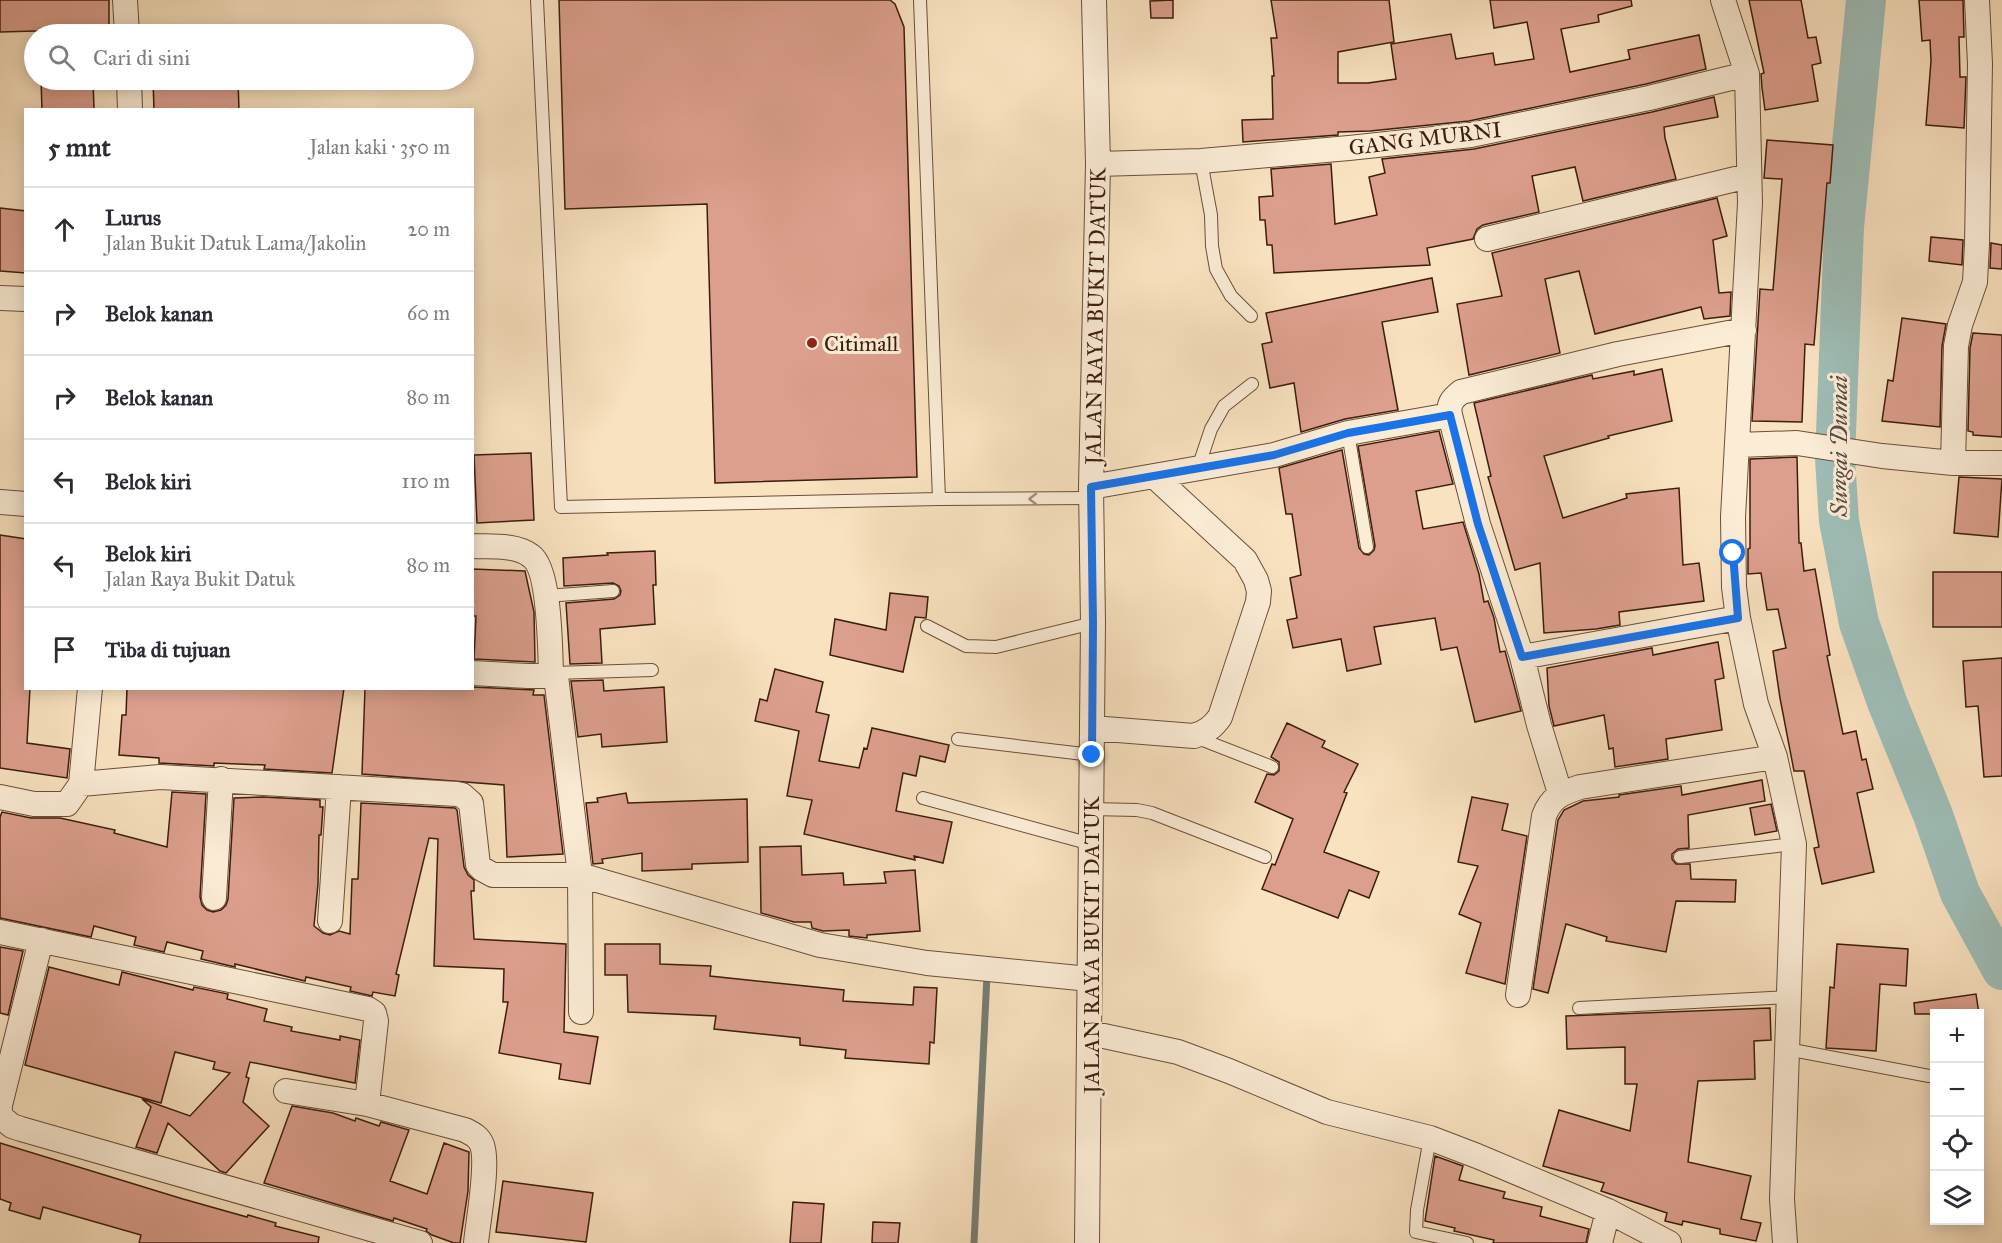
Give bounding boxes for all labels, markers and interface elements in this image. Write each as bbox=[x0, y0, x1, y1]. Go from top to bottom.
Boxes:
search box bbox=[24, 24, 474, 90]
icon: search bbox=[45, 41, 78, 74]
text: Cari di sini bbox=[93, 44, 190, 71]
street label: GANG MURNI bbox=[1347, 116, 1503, 161]
text: 5 mnt bbox=[48, 131, 111, 163]
text: Jalan kaki · 350 m bbox=[309, 135, 450, 159]
street label: JALAN RAYA BUKIT DATUK bbox=[1079, 166, 1112, 467]
text: Lurus bbox=[105, 204, 161, 231]
icon: ahead bbox=[48, 213, 81, 246]
text: 20 m bbox=[407, 217, 450, 241]
text: Jalan Bukit Datuk Lama/Jakolin bbox=[105, 231, 366, 255]
icon: right bbox=[48, 297, 81, 330]
text: Belok kanan bbox=[105, 300, 213, 327]
text: 60 m bbox=[407, 301, 450, 325]
place label: Citimall bbox=[824, 330, 899, 357]
marker: Citimall bbox=[805, 336, 819, 350]
water label: Sungai Dumai bbox=[1824, 375, 1854, 518]
icon: right bbox=[48, 381, 81, 414]
text: Belok kanan bbox=[105, 384, 213, 411]
text: 80 m bbox=[407, 385, 450, 409]
icon: left bbox=[48, 465, 81, 498]
text: Belok kiri bbox=[105, 468, 191, 495]
text: 110 m bbox=[402, 469, 450, 493]
one-way arrow bbox=[1028, 492, 1037, 505]
route start bbox=[1719, 539, 1745, 565]
text: Belok kiri bbox=[105, 540, 191, 567]
icon: left bbox=[48, 549, 81, 582]
text: 80 m bbox=[407, 553, 450, 577]
text: Jalan Raya Bukit Datuk bbox=[105, 567, 296, 591]
icon: arrive bbox=[48, 633, 81, 666]
text: Tiba di tujuan bbox=[105, 636, 230, 663]
route end bbox=[1078, 741, 1104, 767]
street label: JALAN RAYA BUKIT DATUK bbox=[1078, 795, 1105, 1096]
map controls bbox=[1930, 1009, 1984, 1225]
button: + bbox=[1930, 1009, 1984, 1063]
button: − bbox=[1930, 1063, 1984, 1117]
button: locate bbox=[1930, 1117, 1984, 1171]
button: layers bbox=[1930, 1171, 1984, 1225]

